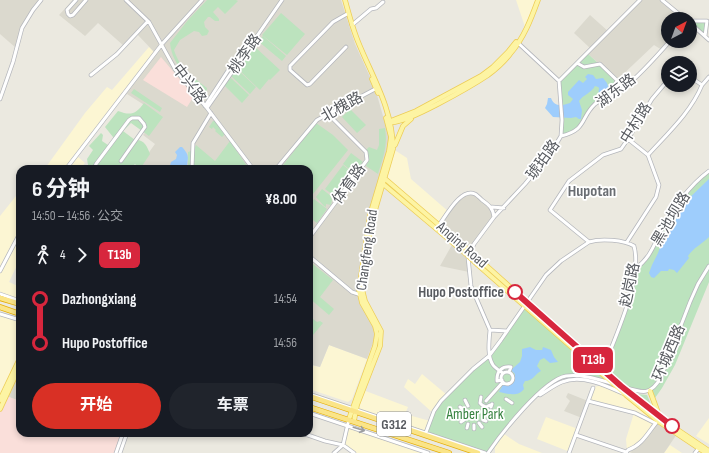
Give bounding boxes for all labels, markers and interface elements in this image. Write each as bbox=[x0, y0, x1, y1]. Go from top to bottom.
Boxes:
north arrow bbox=[661, 12, 697, 48]
map controls bbox=[661, 12, 697, 92]
street label: 桃李路 bbox=[224, 30, 266, 78]
button: layers bbox=[661, 56, 697, 92]
street label: 中兴路 bbox=[168, 60, 210, 108]
street label: 湖东路 bbox=[592, 70, 640, 112]
street label: 北槐路 bbox=[318, 88, 366, 126]
street label: 中村路 bbox=[616, 99, 656, 147]
street label: 琥珀路 bbox=[522, 136, 564, 184]
street label: 体育路 bbox=[328, 160, 370, 208]
text: 6 分钟 bbox=[32, 176, 90, 203]
district label: Hupotan bbox=[568, 182, 616, 201]
street label: 黑池坝路 bbox=[647, 188, 695, 250]
text: ¥8.00 bbox=[265, 190, 297, 209]
text: 14:50 – 14:56 · 公交 bbox=[32, 208, 123, 224]
street label: Changfeng Road bbox=[352, 208, 382, 292]
street label: Anqing Road bbox=[432, 217, 492, 272]
icon: walk bbox=[32, 244, 54, 266]
icon: forward bbox=[71, 244, 93, 266]
text: T13b bbox=[107, 246, 132, 263]
text: 4 bbox=[60, 247, 65, 263]
street label: 赵岗路 bbox=[616, 261, 644, 309]
place label: Hupo Postoffice bbox=[418, 283, 504, 302]
marker: Hupo Postoffice bbox=[507, 284, 523, 300]
text: Dazhongxiang bbox=[62, 290, 136, 309]
text: 14:54 bbox=[274, 291, 297, 307]
street label: 环城西路 bbox=[649, 322, 689, 384]
text: Hupo Postoffice bbox=[62, 334, 148, 353]
text: 14:56 bbox=[274, 335, 297, 351]
line badge: T13b bbox=[565, 347, 621, 373]
text: T13b bbox=[581, 351, 605, 368]
button: 开始 bbox=[32, 383, 161, 429]
button: 车票 bbox=[169, 383, 297, 429]
park label: Amber Park bbox=[445, 405, 504, 424]
road number: G312 bbox=[377, 412, 411, 436]
unlabelled marker bbox=[664, 418, 680, 434]
one-way arrow bbox=[353, 426, 365, 434]

